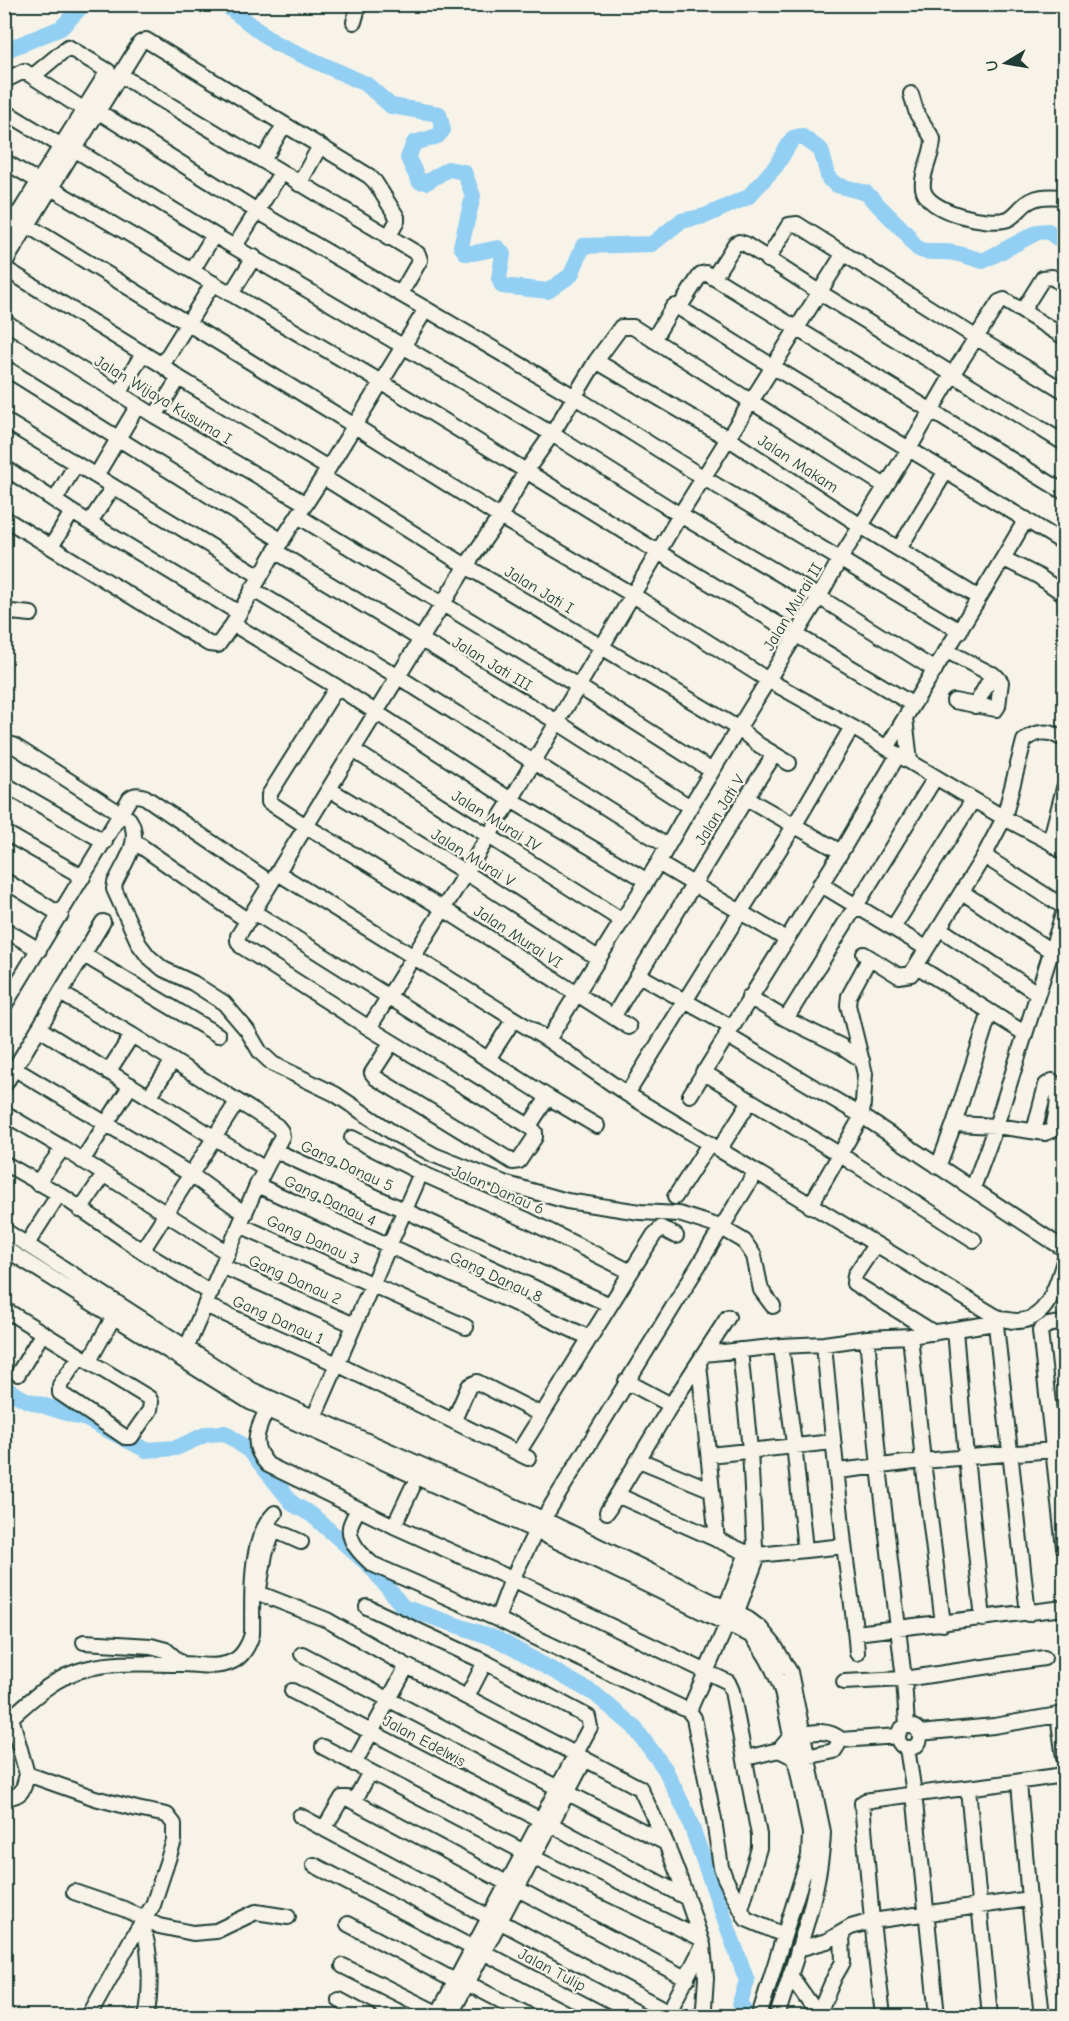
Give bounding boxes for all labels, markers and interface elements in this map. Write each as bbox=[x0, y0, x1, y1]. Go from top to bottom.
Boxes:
north arrow bbox=[976, 33, 1036, 93]
text: U bbox=[982, 59, 1002, 73]
street label: Jalan Wijaya Kusuma I bbox=[91, 352, 235, 448]
street label: Jalan Makam bbox=[754, 431, 842, 497]
street label: Jalan Murai II bbox=[760, 560, 826, 654]
street label: Jalan Jati I bbox=[501, 562, 577, 618]
street label: Jalan Jati III bbox=[449, 633, 535, 695]
street label: Jalan Jati V bbox=[691, 771, 749, 848]
street label: Jalan Murai IV bbox=[448, 787, 544, 856]
street label: Jalan Murai V bbox=[428, 825, 518, 891]
street label: Jalan Murai VI bbox=[471, 902, 565, 972]
street label: Gang Danau 5 bbox=[298, 1137, 396, 1195]
street label: Jalan Danau 6 bbox=[449, 1162, 547, 1218]
street label: Gang Danau 4 bbox=[281, 1172, 379, 1230]
street label: Gang Danau 3 bbox=[264, 1212, 362, 1268]
street label: Gang Danau 8 bbox=[447, 1248, 545, 1306]
street label: Gang Danau 2 bbox=[246, 1252, 344, 1308]
street label: Gang Danau 1 bbox=[230, 1292, 326, 1348]
street label: Jalan Edelwis bbox=[380, 1712, 469, 1770]
street label: Jalan Tulip bbox=[515, 1945, 589, 1995]

